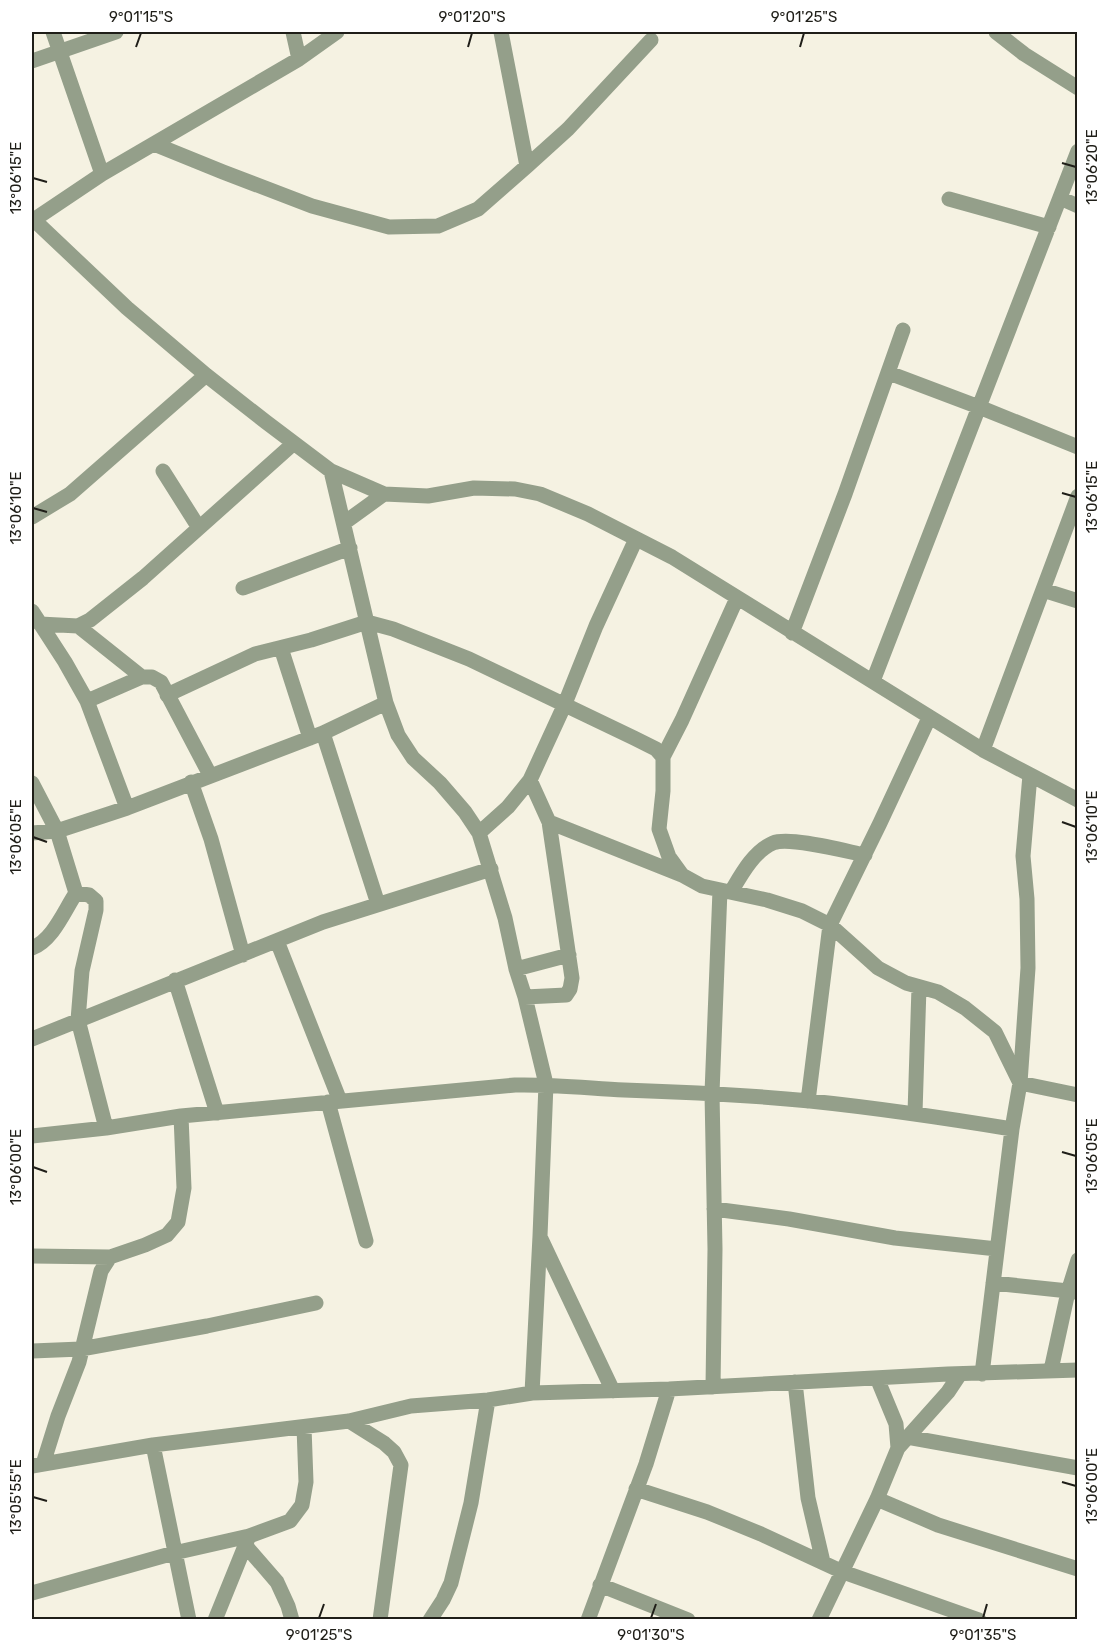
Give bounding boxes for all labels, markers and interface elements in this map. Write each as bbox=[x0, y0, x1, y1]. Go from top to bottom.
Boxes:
text: 9°01'15"S bbox=[109, 8, 173, 26]
text: 9°01'20"S bbox=[438, 8, 506, 26]
text: 9°01'25"S bbox=[771, 8, 837, 26]
text: 13°06'20"E bbox=[1083, 129, 1101, 205]
text: 13°06'15"E bbox=[7, 142, 25, 214]
text: 13°06'15"E bbox=[1083, 461, 1101, 533]
text: 13°06'10"E bbox=[7, 471, 25, 545]
text: 13°06'10"E bbox=[1083, 790, 1101, 864]
text: 13°06'05"E bbox=[7, 799, 25, 875]
text: 13°06'05"E bbox=[1083, 1118, 1101, 1194]
text: 13°06'00"E bbox=[7, 1129, 25, 1205]
text: 13°06'00"E bbox=[1083, 1448, 1101, 1524]
text: 13°05'55"E bbox=[7, 1459, 25, 1535]
text: 9°01'25"S bbox=[286, 1626, 352, 1644]
text: 9°01'30"S bbox=[617, 1626, 685, 1644]
text: 9°01'35"S bbox=[950, 1626, 1016, 1644]

